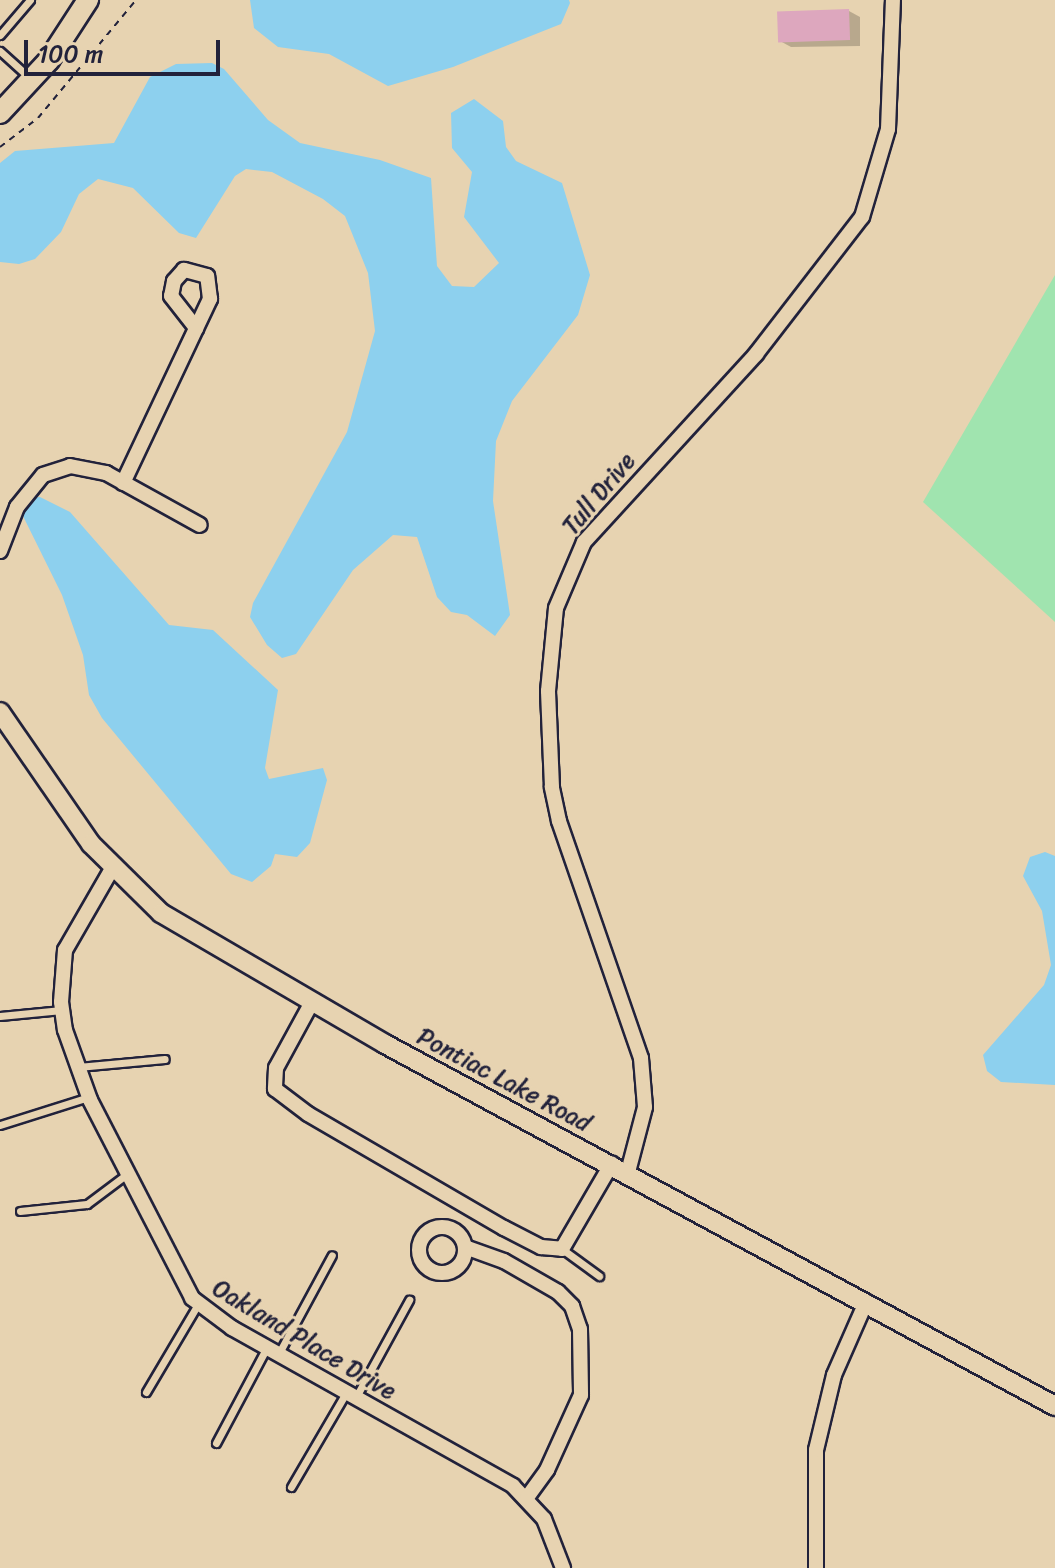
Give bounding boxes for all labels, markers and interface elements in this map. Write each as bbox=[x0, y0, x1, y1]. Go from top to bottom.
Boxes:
scale bar bbox=[28, 24, 224, 74]
text: 100 m bbox=[38, 33, 103, 75]
street label: Tull Drive bbox=[556, 447, 642, 541]
street label: Pontiac Lake Road bbox=[412, 1022, 596, 1138]
street label: Oakland Place Drive bbox=[207, 1274, 401, 1406]

